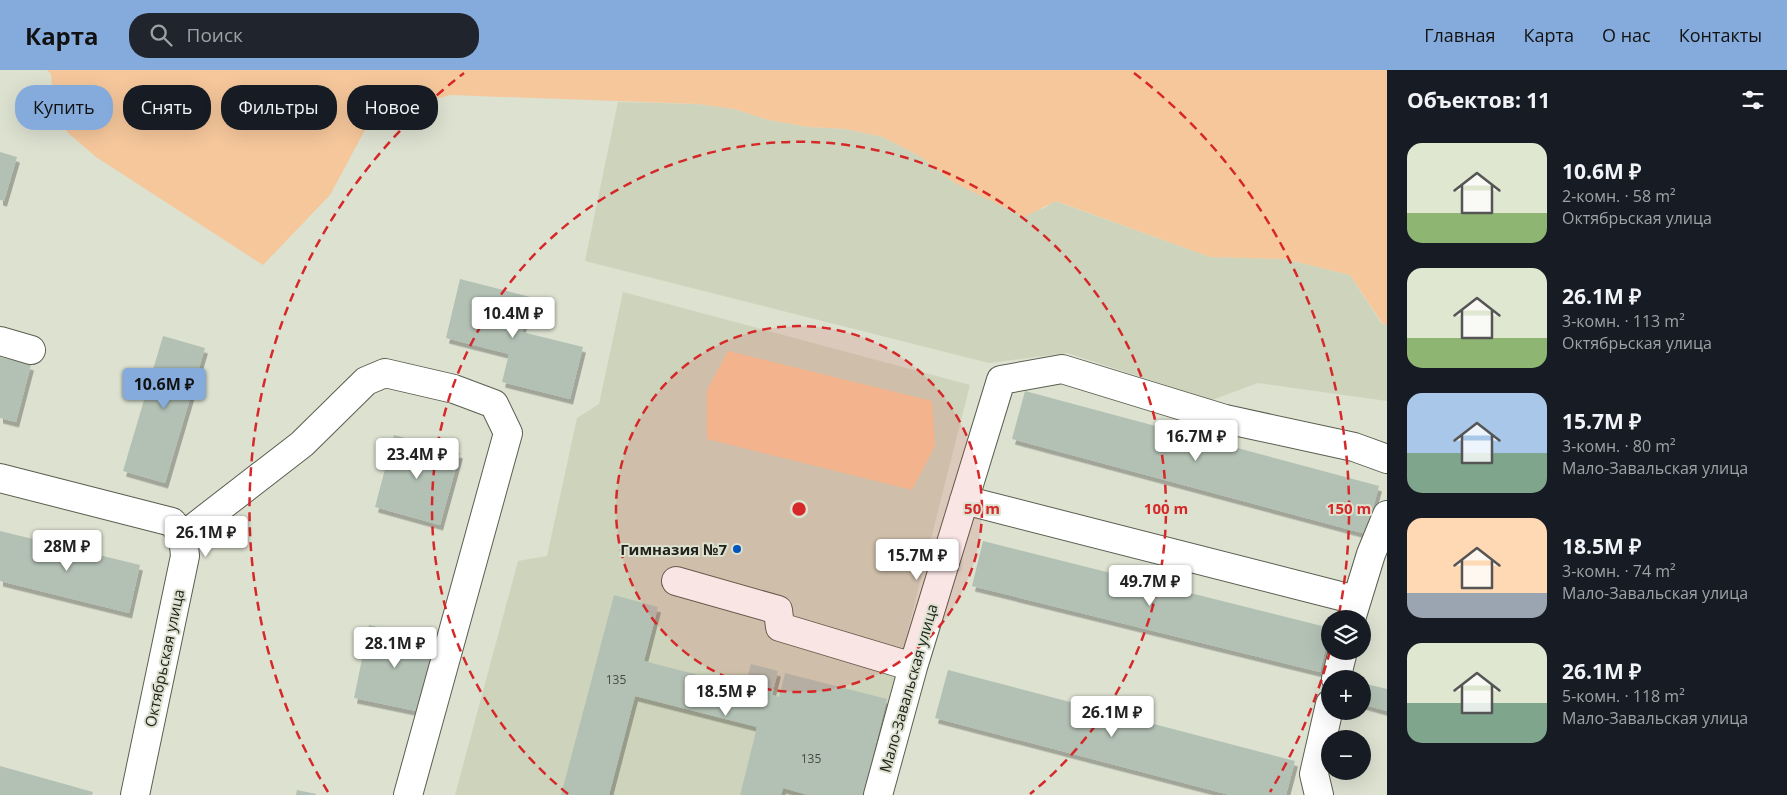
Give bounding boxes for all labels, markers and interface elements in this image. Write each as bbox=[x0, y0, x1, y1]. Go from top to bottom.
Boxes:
search box bbox=[129, 13, 479, 58]
text: Карта bbox=[25, 19, 99, 52]
icon: search bbox=[147, 21, 175, 49]
text: Поиск bbox=[187, 22, 243, 48]
text: Главная bbox=[1424, 23, 1496, 47]
text: Карта bbox=[1524, 23, 1574, 47]
text: О нас bbox=[1602, 23, 1651, 47]
text: Контакты bbox=[1679, 23, 1762, 47]
chip: Купить bbox=[15, 85, 113, 130]
chip: Снять bbox=[123, 85, 211, 130]
chip: Фильтры bbox=[221, 85, 337, 130]
chip: Новое bbox=[347, 85, 438, 130]
text: Объектов: 11 bbox=[1407, 86, 1550, 114]
icon: filters bbox=[1739, 86, 1767, 114]
text: 10.6M ₽ bbox=[1562, 157, 1642, 185]
icon: home bbox=[1447, 163, 1507, 223]
text: 2-комн. · 58 m² bbox=[1562, 185, 1676, 207]
text: Октябрьская улица bbox=[1562, 207, 1712, 229]
text: 26.1M ₽ bbox=[1562, 282, 1642, 310]
icon: home bbox=[1447, 288, 1507, 348]
pin: 10.4M ₽ bbox=[467, 296, 559, 339]
text: 10.4M ₽ bbox=[483, 302, 543, 324]
text: 3-комн. · 113 m² bbox=[1562, 310, 1685, 332]
text: Октябрьская улица bbox=[1562, 332, 1712, 354]
pin: 10.6M ₽ bbox=[118, 368, 210, 410]
text: 10.6M ₽ bbox=[134, 373, 194, 395]
text: 15.7M ₽ bbox=[1562, 407, 1642, 435]
icon: home bbox=[1447, 413, 1507, 473]
pin: 16.7M ₽ bbox=[1150, 420, 1242, 462]
text: 16.7M ₽ bbox=[1166, 425, 1226, 447]
text: 3-комн. · 80 m² bbox=[1562, 435, 1676, 457]
pin: 23.4M ₽ bbox=[371, 438, 463, 480]
text: 23.4M ₽ bbox=[387, 443, 447, 465]
text: Мало-Завальская улица bbox=[1562, 457, 1748, 479]
text: 50 m bbox=[964, 498, 1000, 518]
text: 100 m bbox=[1144, 498, 1188, 518]
text: 150 m bbox=[1327, 498, 1371, 518]
centre of rings bbox=[790, 500, 808, 518]
pin: 26.1M ₽ bbox=[160, 516, 252, 558]
text: 26.1M ₽ bbox=[176, 521, 236, 543]
pin: 28M ₽ bbox=[32, 530, 102, 572]
text: 18.5M ₽ bbox=[1562, 532, 1642, 560]
text: 28M ₽ bbox=[44, 535, 90, 557]
pin: 15.7M ₽ bbox=[871, 538, 963, 581]
icon: home bbox=[1447, 538, 1507, 598]
place label: Гимназия №7 bbox=[620, 539, 727, 559]
marker: Гимназия №7 bbox=[731, 543, 743, 555]
text: 15.7M ₽ bbox=[887, 544, 947, 566]
text: 3-комн. · 74 m² bbox=[1562, 560, 1676, 582]
pin: 49.7M ₽ bbox=[1104, 564, 1196, 607]
text: 49.7M ₽ bbox=[1120, 570, 1180, 592]
text: Мало-Завальская улица bbox=[1562, 582, 1748, 604]
street label: Октябрьская улица bbox=[140, 587, 188, 729]
street label: Мало-Завальская улица bbox=[874, 601, 942, 775]
map controls bbox=[1321, 610, 1371, 780]
button: layers bbox=[1321, 610, 1371, 660]
pin: 28.1M ₽ bbox=[349, 626, 441, 669]
text: 28.1M ₽ bbox=[365, 632, 425, 654]
text: 26.1M ₽ bbox=[1562, 657, 1642, 685]
icon: home bbox=[1447, 663, 1507, 723]
button: + bbox=[1321, 670, 1371, 720]
house number: 135 bbox=[606, 671, 626, 688]
pin: 18.5M ₽ bbox=[680, 674, 772, 717]
text: 18.5M ₽ bbox=[696, 680, 756, 702]
text: 5-комн. · 118 m² bbox=[1562, 685, 1685, 707]
pin: 26.1M ₽ bbox=[1066, 696, 1158, 738]
text: 26.1M ₽ bbox=[1082, 701, 1142, 723]
text: Мало-Завальская улица bbox=[1562, 707, 1748, 729]
button: − bbox=[1321, 730, 1371, 780]
house number: 135 bbox=[801, 750, 821, 767]

